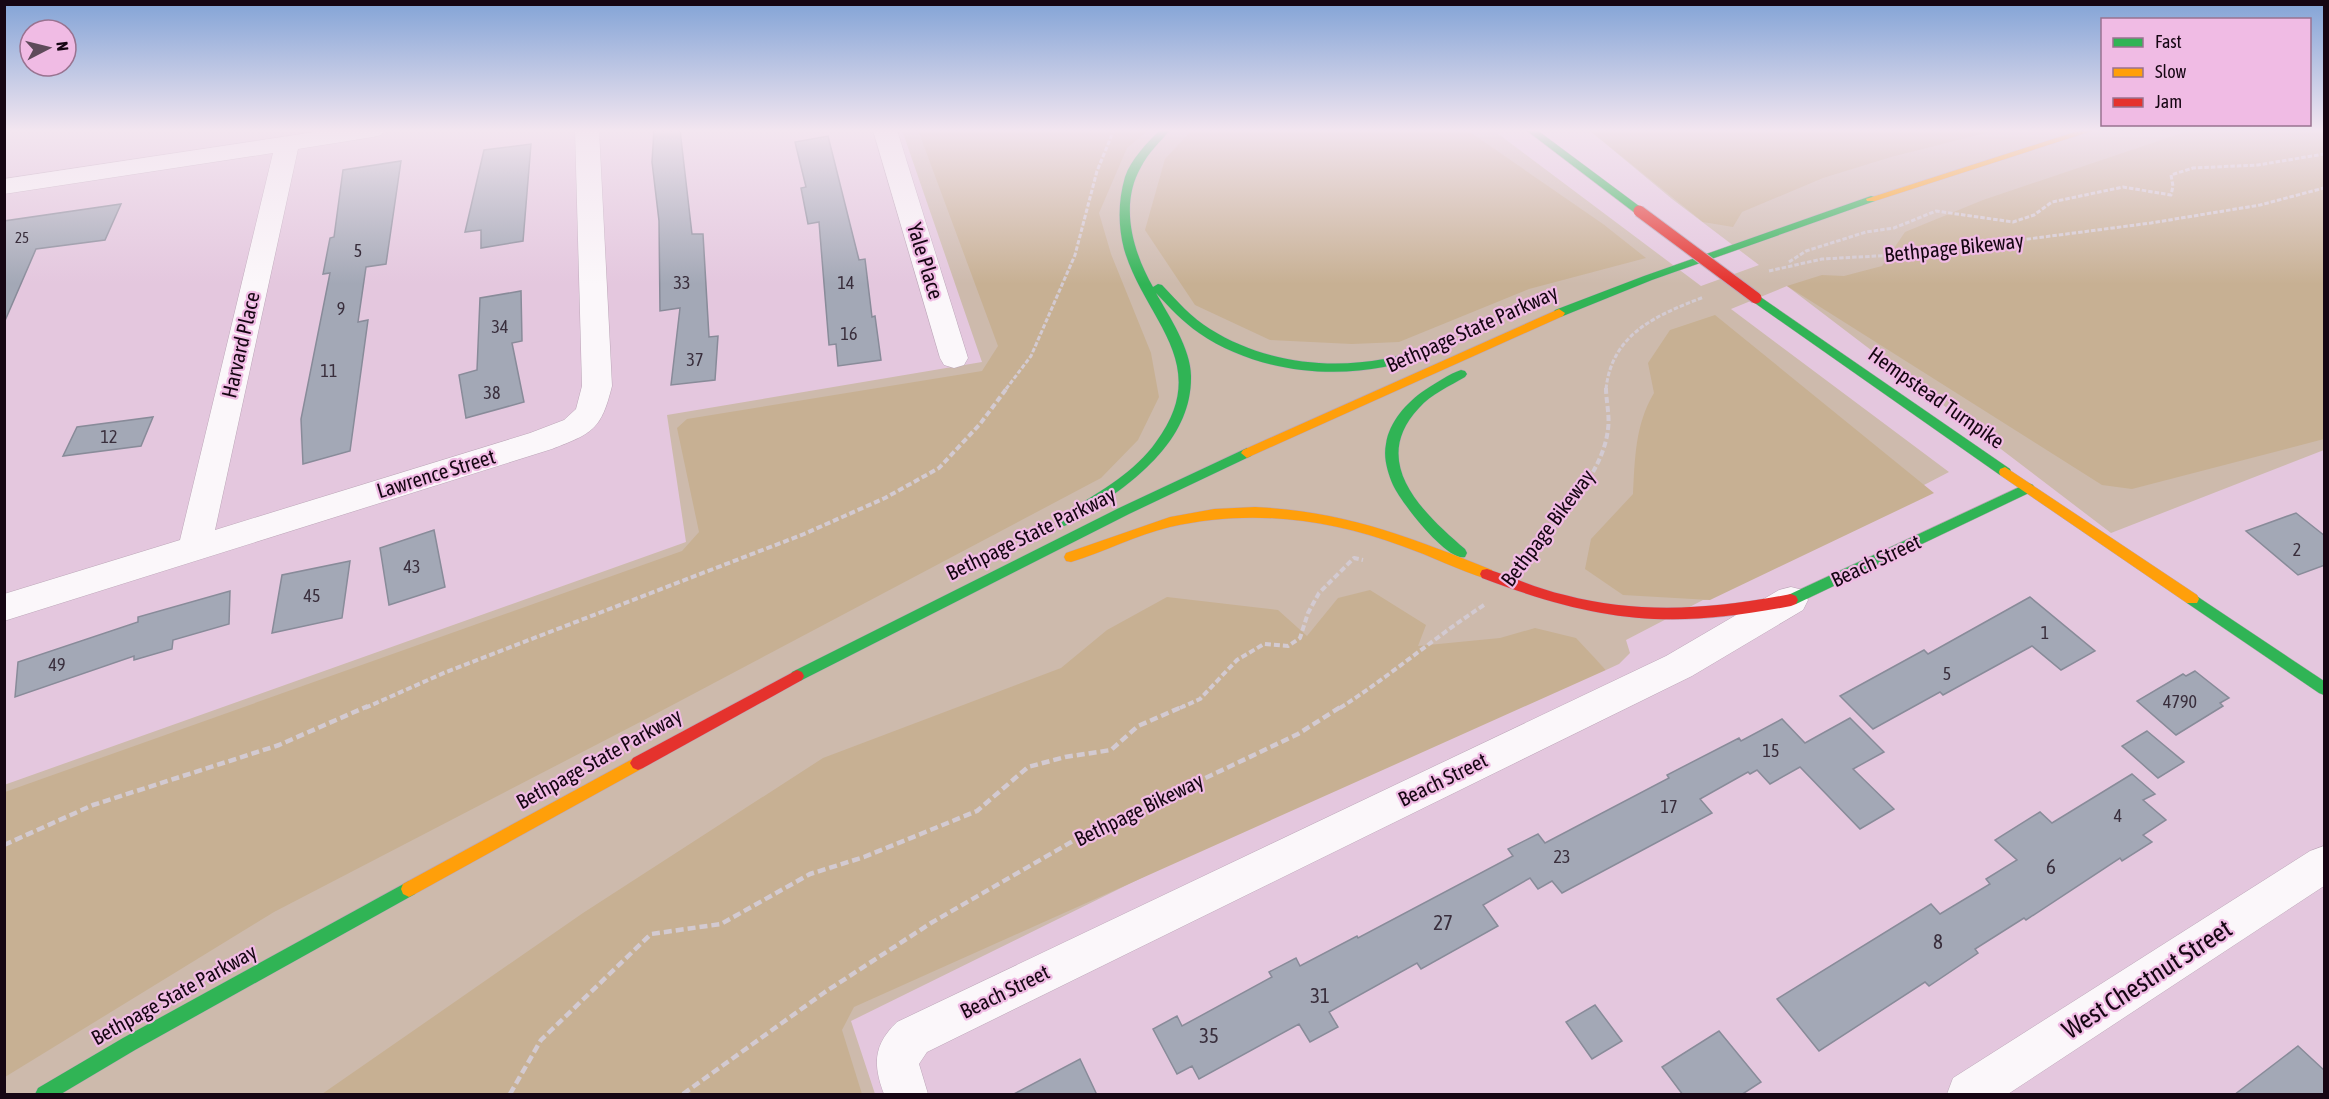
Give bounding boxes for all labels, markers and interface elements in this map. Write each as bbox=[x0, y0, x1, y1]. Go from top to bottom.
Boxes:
north arrow bbox=[18, 18, 78, 78]
legend bbox=[2101, 18, 2311, 126]
text: Fast bbox=[2155, 31, 2182, 52]
text: N bbox=[53, 40, 72, 52]
text: Slow bbox=[2155, 61, 2186, 82]
text: Jam bbox=[2155, 91, 2182, 112]
street label: Yale Place bbox=[903, 220, 949, 302]
street label: Bethpage Bikeway bbox=[1883, 228, 2025, 266]
house number: 25 bbox=[15, 229, 29, 246]
house number: 5 bbox=[354, 240, 362, 261]
house number: 33 bbox=[674, 272, 690, 293]
house number: 14 bbox=[838, 272, 854, 293]
street label: Bethpage State Parkway bbox=[1382, 279, 1561, 377]
street label: Harvard Place bbox=[216, 289, 264, 400]
house number: 9 bbox=[337, 298, 345, 319]
house number: 34 bbox=[492, 316, 508, 337]
house number: 16 bbox=[841, 323, 857, 344]
street label: Hempstead Turnpike bbox=[1864, 341, 2009, 453]
house number: 37 bbox=[687, 349, 703, 370]
house number: 11 bbox=[321, 360, 337, 381]
house number: 38 bbox=[484, 382, 500, 403]
house number: 12 bbox=[101, 426, 117, 447]
street label: Lawrence Street bbox=[374, 444, 498, 502]
street label: Bethpage Bikeway bbox=[1495, 464, 1599, 591]
street label: Bethpage State Parkway bbox=[942, 482, 1119, 584]
street label: Beach Street bbox=[1827, 529, 1924, 591]
house number: 2 bbox=[2293, 539, 2301, 560]
house number: 43 bbox=[404, 556, 420, 577]
house number: 45 bbox=[304, 585, 320, 606]
house number: 1 bbox=[2041, 622, 2049, 643]
house number: 49 bbox=[49, 654, 65, 675]
house number: 5 bbox=[1943, 663, 1951, 684]
house number: 4790 bbox=[2163, 691, 2197, 712]
street label: Bethpage State Parkway bbox=[512, 703, 686, 814]
house number: 15 bbox=[1763, 740, 1779, 761]
street label: Beach Street bbox=[1394, 747, 1491, 811]
street label: Bethpage Bikeway bbox=[1070, 767, 1207, 851]
house number: 17 bbox=[1661, 796, 1677, 817]
house number: 4 bbox=[2114, 805, 2122, 826]
house number: 23 bbox=[1554, 846, 1570, 867]
house number: 6 bbox=[2046, 854, 2056, 878]
house number: 27 bbox=[1433, 910, 1453, 934]
street label: West Chestnut Street bbox=[2057, 913, 2237, 1045]
house number: 8 bbox=[1933, 929, 1943, 953]
street label: Bethpage State Parkway bbox=[87, 939, 261, 1050]
street label: Beach Street bbox=[956, 959, 1053, 1023]
house number: 31 bbox=[1310, 983, 1330, 1007]
house number: 35 bbox=[1199, 1023, 1219, 1047]

